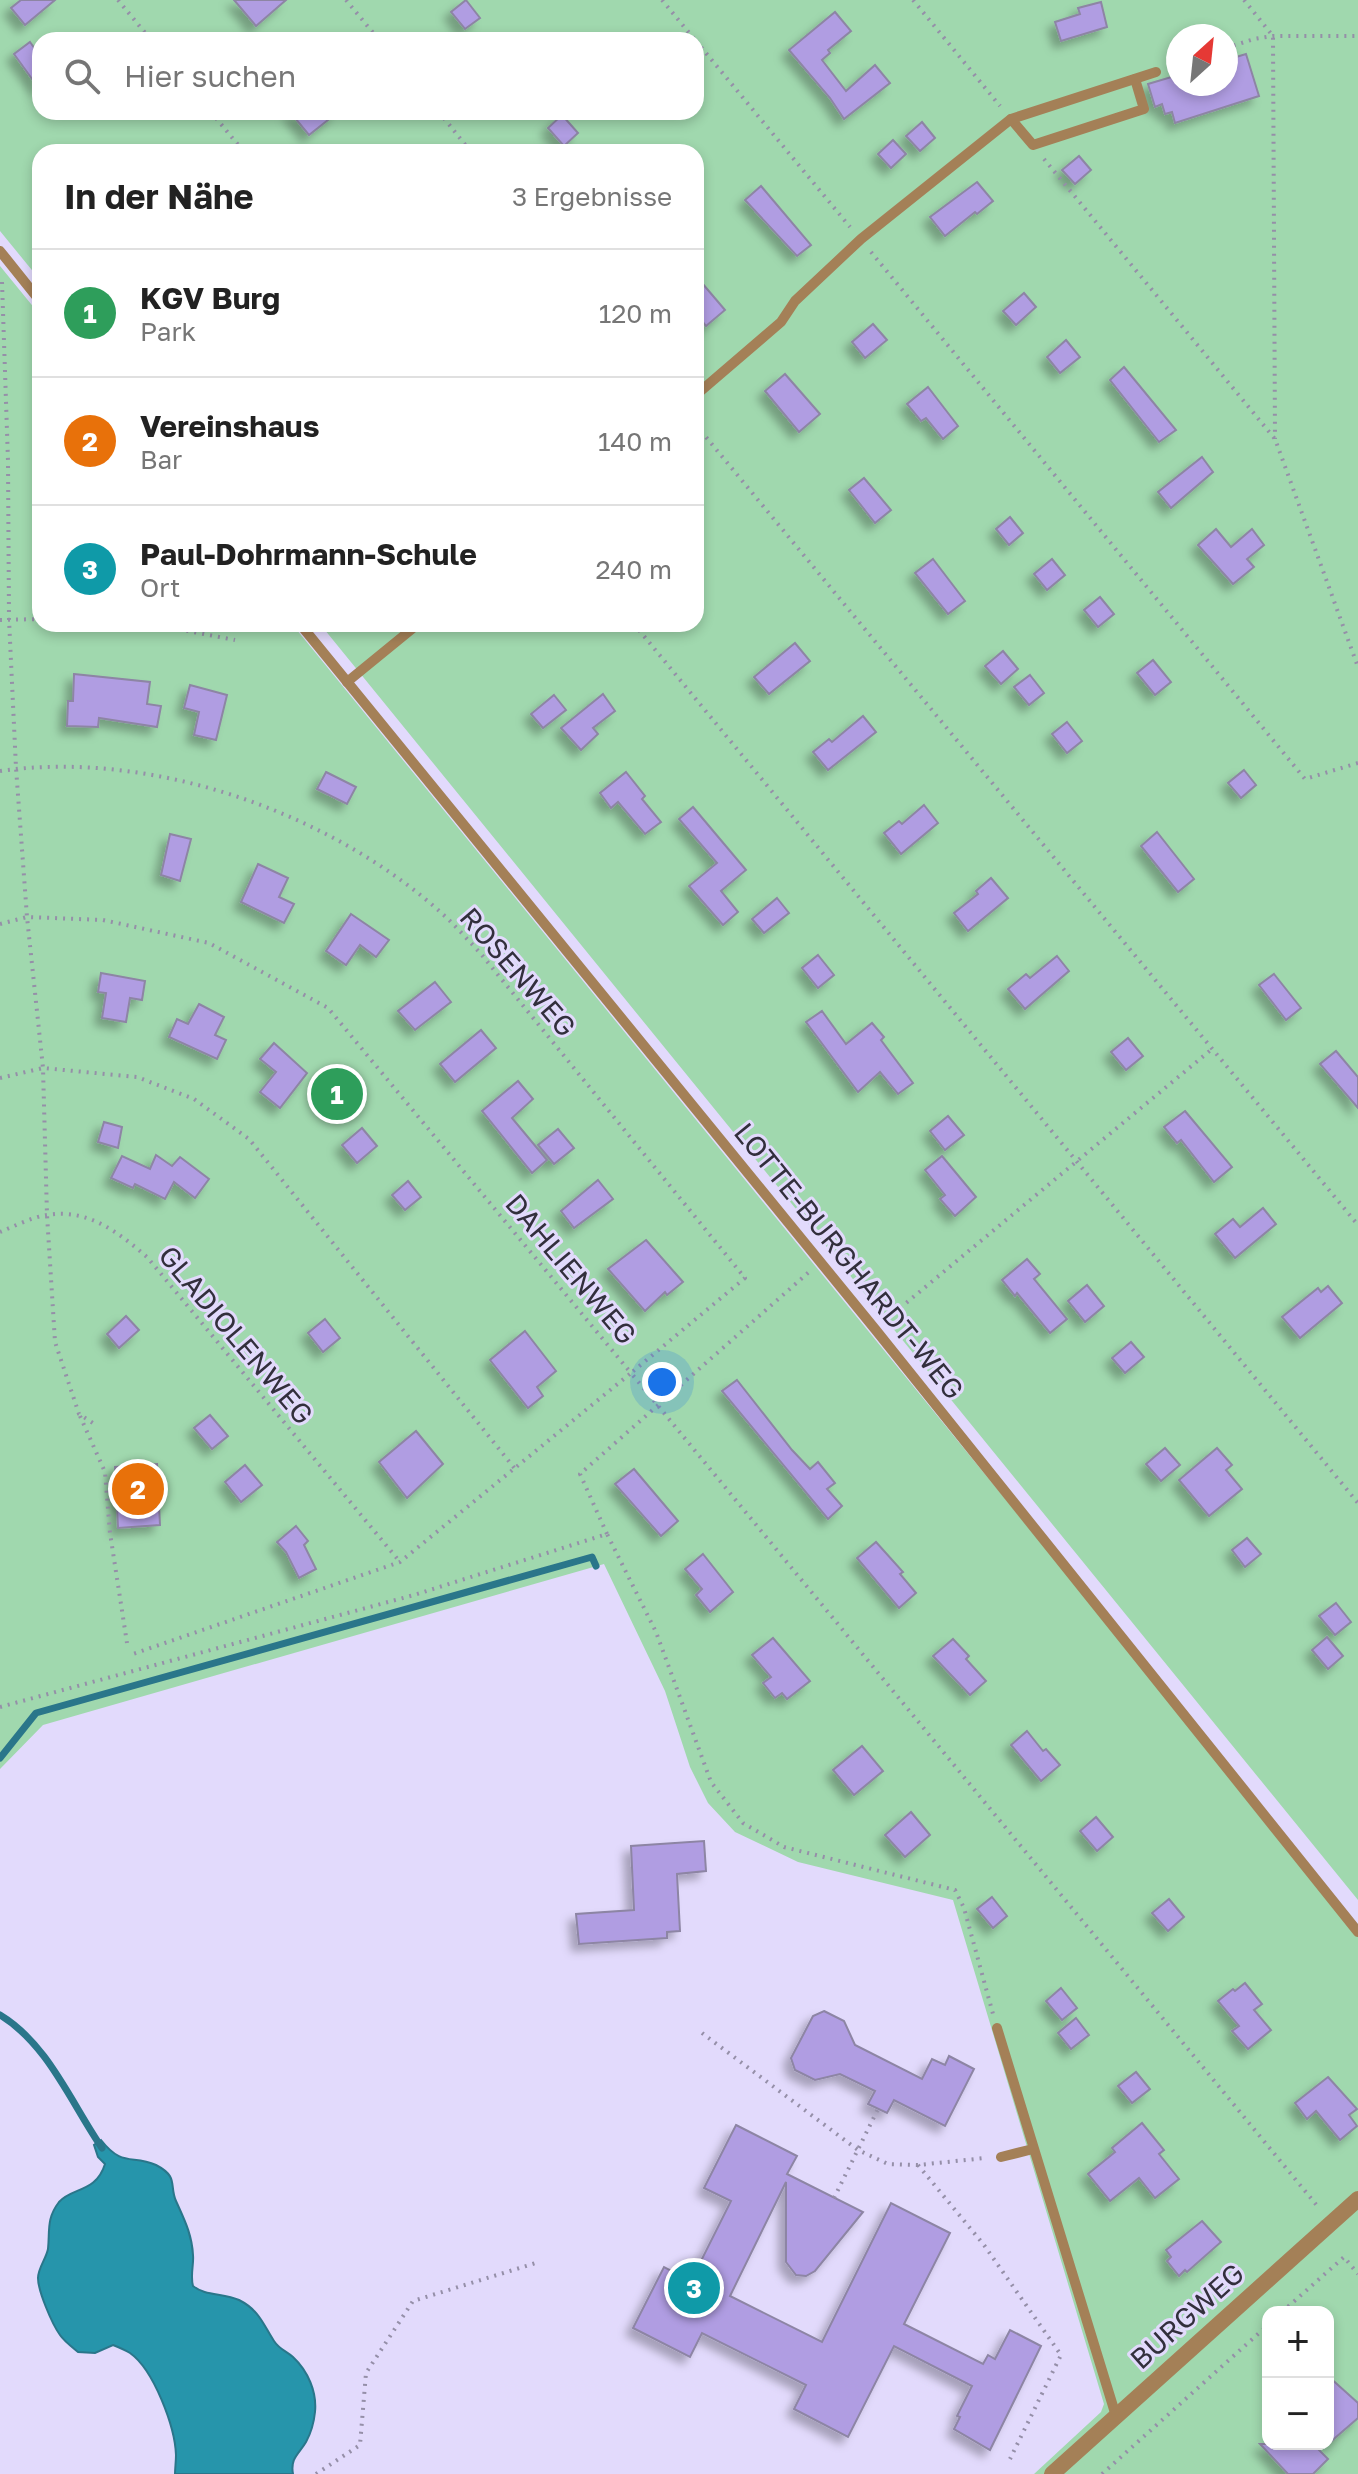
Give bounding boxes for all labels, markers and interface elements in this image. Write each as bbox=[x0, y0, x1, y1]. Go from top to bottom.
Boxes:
north arrow bbox=[1166, 24, 1238, 96]
search box bbox=[32, 32, 704, 120]
icon: search bbox=[60, 54, 104, 98]
text: Hier suchen bbox=[124, 58, 296, 94]
text: In der Nähe bbox=[64, 176, 254, 216]
text: 3 Ergebnisse bbox=[512, 181, 672, 212]
text: KGV Burg bbox=[140, 280, 280, 316]
text: 1 bbox=[83, 298, 97, 329]
text: 120 m bbox=[599, 298, 672, 329]
text: Park bbox=[140, 316, 196, 347]
text: Vereinshaus bbox=[140, 408, 320, 444]
text: 2 bbox=[82, 426, 98, 457]
text: 140 m bbox=[598, 426, 672, 457]
text: Bar bbox=[140, 444, 182, 475]
text: Paul-Dohrmann-Schule bbox=[140, 536, 477, 572]
text: 3 bbox=[82, 554, 98, 585]
text: 240 m bbox=[595, 554, 672, 585]
text: Ort bbox=[140, 572, 180, 603]
street label: ROSENWEG bbox=[454, 901, 583, 1043]
pin: 1 bbox=[311, 1064, 363, 1124]
street label: LOTTE-BURGHARDT-WEG bbox=[728, 1116, 971, 1405]
street label: DAHLIENWEG bbox=[499, 1187, 644, 1350]
street label: GLADIOLENWEG bbox=[152, 1239, 320, 1430]
your location bbox=[642, 1362, 682, 1402]
pin: 2 bbox=[112, 1459, 164, 1519]
street label: BURGWEG bbox=[1123, 2256, 1250, 2375]
pin: 3 bbox=[668, 2258, 720, 2318]
map controls bbox=[1262, 2306, 1334, 2450]
button: + bbox=[1262, 2306, 1334, 2378]
button: − bbox=[1262, 2378, 1334, 2450]

